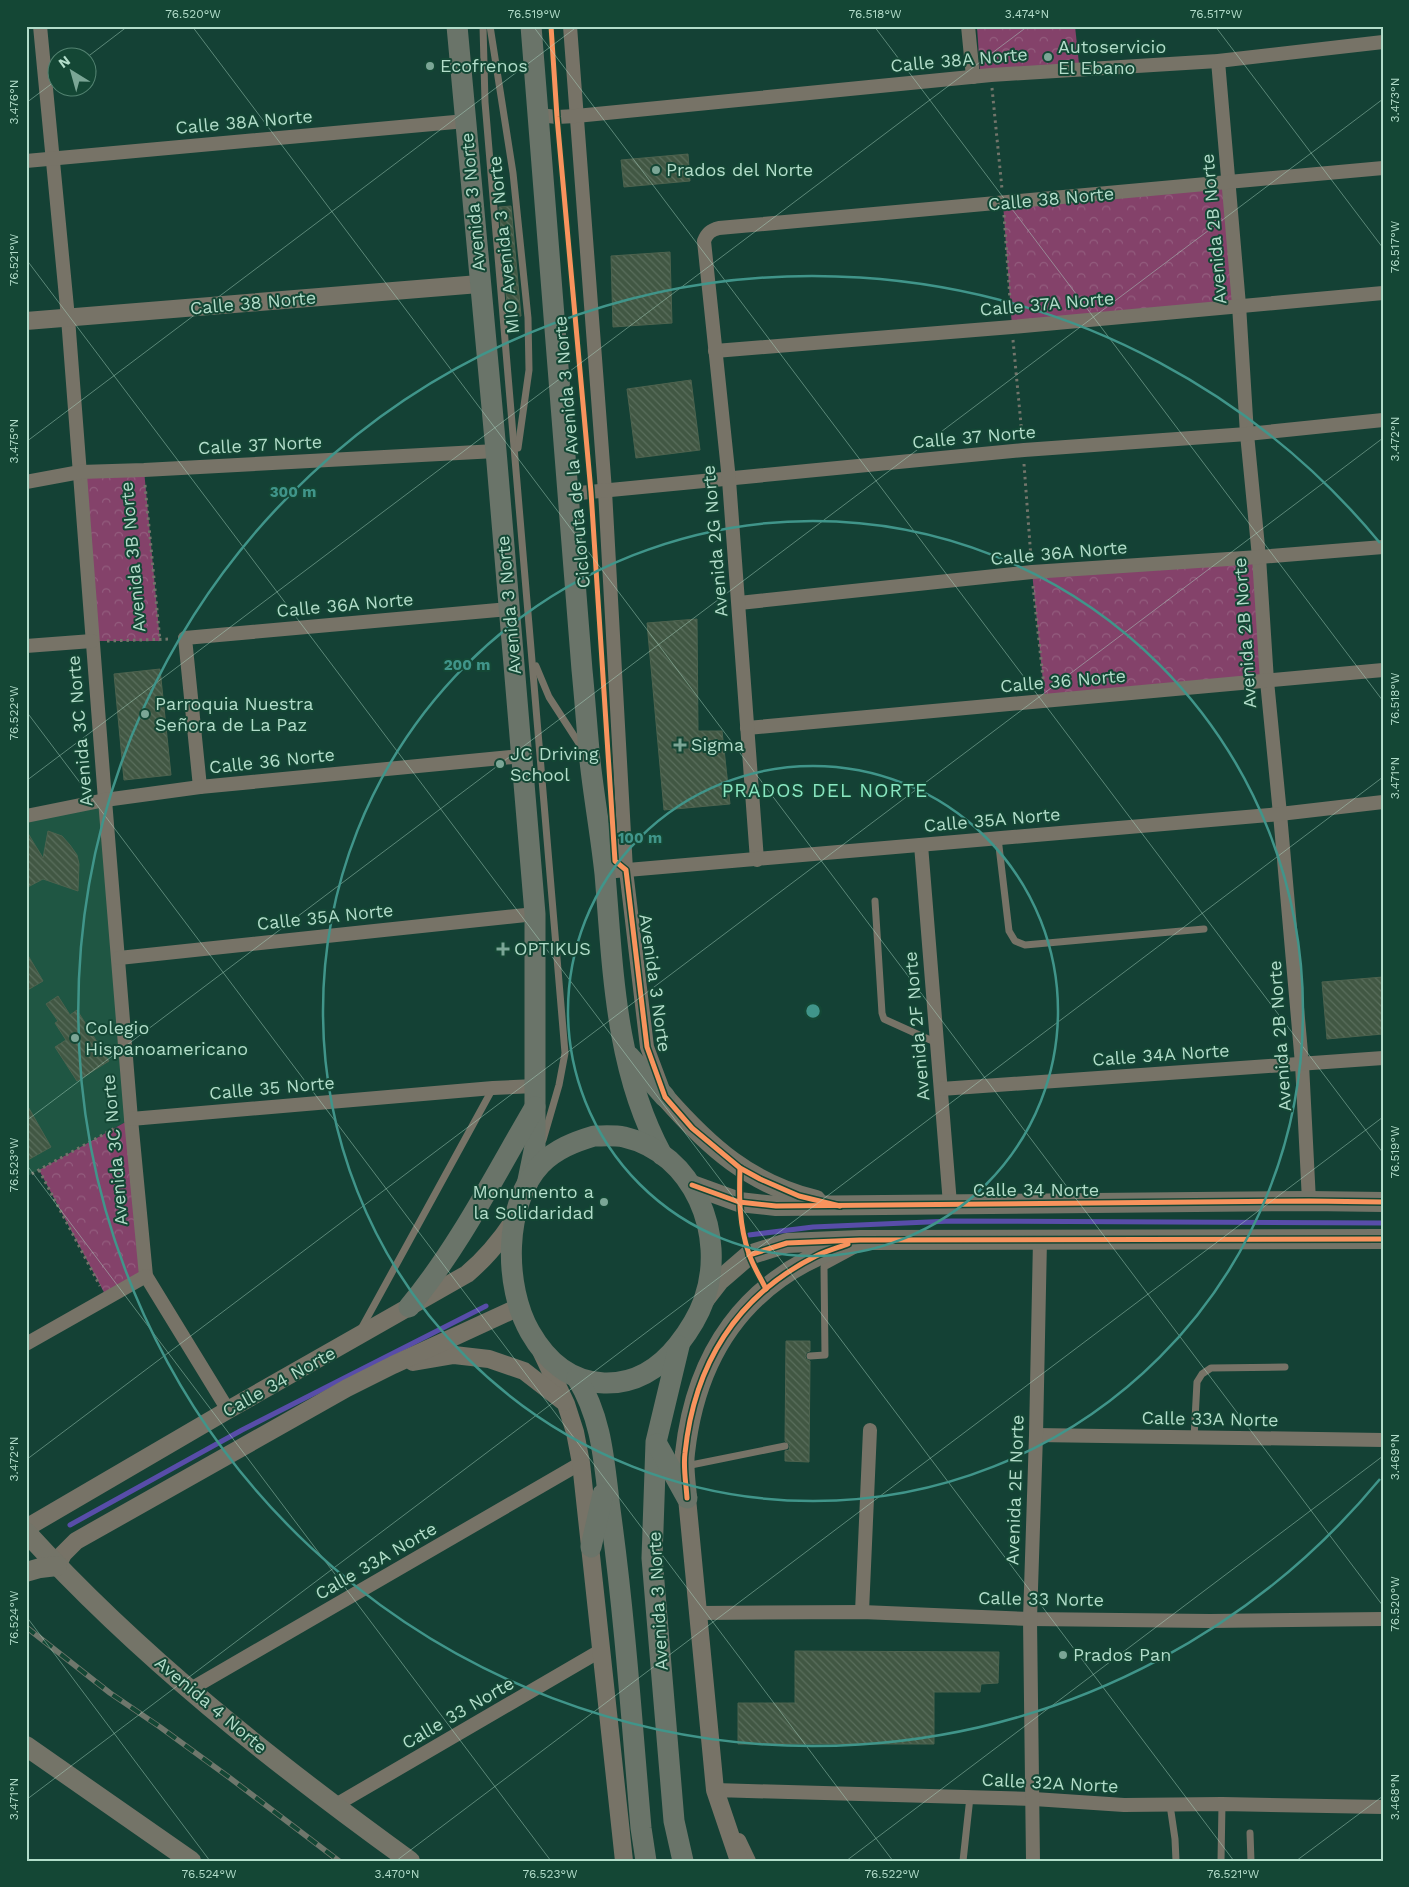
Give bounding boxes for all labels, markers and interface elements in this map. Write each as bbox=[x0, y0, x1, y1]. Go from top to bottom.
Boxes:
text: 76.520°W bbox=[165, 7, 221, 21]
text: 76.519°W bbox=[507, 7, 561, 21]
text: 76.518°W bbox=[848, 7, 902, 21]
text: 3.474°N bbox=[1005, 7, 1049, 21]
text: 76.517°W bbox=[1190, 7, 1243, 21]
place label: Autoservicio El Ebano bbox=[1058, 36, 1166, 78]
street label: Calle 38A Norte bbox=[890, 43, 1028, 76]
north arrow bbox=[48, 48, 98, 98]
marker: Autoservicio El Ebano bbox=[1042, 51, 1054, 63]
text: N bbox=[55, 52, 73, 71]
place label: Ecofrenos bbox=[440, 55, 528, 76]
marker: Ecofrenos bbox=[424, 60, 436, 72]
text: 3.473°N bbox=[1388, 78, 1402, 122]
text: 3.476°N bbox=[7, 80, 21, 124]
street label: Calle 38A Norte bbox=[175, 105, 313, 138]
street label: Avenida 3 Norte bbox=[456, 132, 489, 272]
street label: Avenida 2B Norte bbox=[1196, 153, 1231, 305]
street label: MIO Avenida 3 Norte bbox=[484, 155, 523, 335]
place label: Prados del Norte bbox=[666, 159, 813, 180]
marker: Prados del Norte bbox=[650, 164, 662, 176]
street label: Calle 38 Norte bbox=[987, 183, 1115, 214]
text: 76.517°W bbox=[1388, 220, 1402, 273]
text: 76.521°W bbox=[7, 233, 21, 286]
street label: Calle 38 Norte bbox=[189, 287, 317, 318]
street label: Calle 37A Norte bbox=[979, 287, 1115, 320]
street label: Cicloruta de la Avenida 3 Norte bbox=[549, 315, 594, 589]
text: 3.472°N bbox=[1388, 417, 1402, 461]
text: 3.475°N bbox=[7, 419, 21, 463]
street label: Calle 37 Norte bbox=[911, 421, 1037, 452]
street label: Calle 37 Norte bbox=[197, 431, 323, 458]
street label: Avenida 2G Norte bbox=[697, 464, 732, 618]
street label: Avenida 3B Norte bbox=[115, 481, 150, 633]
text: 300 m bbox=[270, 483, 316, 501]
street label: Avenida 3 Norte bbox=[492, 535, 525, 675]
street label: Calle 36A Norte bbox=[990, 536, 1128, 569]
street label: Avenida 2B Norte bbox=[1229, 557, 1260, 709]
street label: Calle 36A Norte bbox=[276, 588, 414, 621]
street label: Avenida 3C Norte bbox=[62, 655, 97, 808]
text: 200 m bbox=[444, 656, 490, 674]
street label: Calle 36 Norte bbox=[999, 665, 1127, 696]
text: 76.518°W bbox=[1388, 672, 1402, 726]
text: 76.522°W bbox=[7, 685, 21, 741]
place label: Parroquia Nuestra Señora de La Paz bbox=[155, 693, 313, 735]
marker: Parroquia Nuestra Señora de La Paz bbox=[139, 708, 151, 720]
place label: Sigma bbox=[691, 734, 744, 755]
marker: Sigma bbox=[673, 738, 687, 752]
street label: Calle 36 Norte bbox=[208, 743, 336, 778]
place label: JC Driving School bbox=[510, 743, 599, 785]
text: 3.471°N bbox=[1388, 757, 1402, 799]
marker: JC Driving School bbox=[494, 758, 506, 770]
district label: PRADOS DEL NORTE bbox=[722, 779, 928, 802]
street label: Calle 35A Norte bbox=[923, 803, 1061, 836]
text: 100 m bbox=[618, 829, 662, 847]
street label: Calle 35A Norte bbox=[256, 899, 394, 934]
street label: Avenida 3 Norte bbox=[635, 912, 676, 1053]
place label: OPTIKUS bbox=[514, 938, 591, 959]
marker: OPTIKUS bbox=[496, 942, 510, 956]
street label: Avenida 2F Norte bbox=[900, 950, 933, 1102]
street label: Avenida 2B Norte bbox=[1264, 960, 1295, 1112]
centre of rings bbox=[804, 1002, 822, 1020]
place label: Colegio Hispanoamericano bbox=[85, 1017, 248, 1059]
marker: Colegio Hispanoamericano bbox=[69, 1032, 81, 1044]
street label: Calle 34A Norte bbox=[1092, 1039, 1230, 1070]
street label: Calle 35 Norte bbox=[208, 1072, 336, 1103]
street label: Avenida 3C Norte bbox=[97, 1074, 132, 1227]
text: 76.519°W bbox=[1388, 1125, 1402, 1179]
text: 76.523°W bbox=[7, 1137, 21, 1193]
street label: Calle 34 Norte bbox=[973, 1179, 1099, 1200]
place label: Monumento a la Solidaridad bbox=[473, 1181, 594, 1223]
marker: Monumento a la Solidaridad bbox=[598, 1196, 610, 1208]
street label: Calle 34 Norte bbox=[218, 1342, 339, 1421]
street label: Calle 33A Norte bbox=[1141, 1407, 1279, 1430]
street label: Avenida 2E Norte bbox=[1001, 1414, 1028, 1566]
text: 3.469°N bbox=[1388, 1434, 1402, 1480]
text: 3.472°N bbox=[7, 1437, 21, 1481]
street label: Calle 33A Norte bbox=[311, 1517, 440, 1604]
street label: Avenida 3 Norte bbox=[643, 1531, 672, 1671]
text: 76.520°W bbox=[1388, 1576, 1402, 1632]
street label: Calle 33 Norte bbox=[978, 1587, 1104, 1610]
text: 76.524°W bbox=[7, 1590, 21, 1645]
place label: Prados Pan bbox=[1073, 1644, 1171, 1665]
marker: Prados Pan bbox=[1057, 1649, 1069, 1661]
street label: Avenida 4 Norte bbox=[151, 1652, 272, 1758]
street label: Calle 33 Norte bbox=[398, 1672, 517, 1753]
street label: Calle 32A Norte bbox=[981, 1768, 1119, 1797]
text: 3.468°N bbox=[1388, 1774, 1402, 1820]
text: 3.471°N bbox=[7, 1778, 21, 1820]
text: 76.524°W bbox=[182, 1867, 237, 1881]
text: 3.470°N bbox=[374, 1867, 420, 1881]
text: 76.523°W bbox=[522, 1867, 578, 1881]
text: 76.522°W bbox=[864, 1867, 920, 1881]
text: 76.521°W bbox=[1207, 1867, 1260, 1881]

